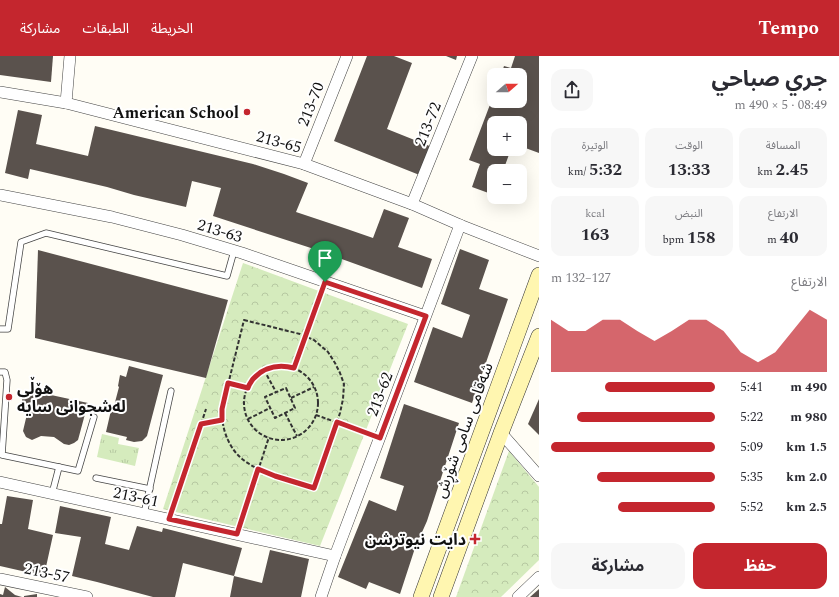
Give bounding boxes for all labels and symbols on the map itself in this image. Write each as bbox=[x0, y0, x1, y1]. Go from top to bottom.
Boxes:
north arrow bbox=[487, 68, 527, 108]
street label: 213-70 bbox=[291, 79, 331, 130]
street label: 213-72 bbox=[408, 99, 448, 150]
place label: American School bbox=[112, 101, 239, 125]
marker: American School bbox=[242, 107, 252, 117]
street label: 213-65 bbox=[253, 124, 304, 160]
street label: 213-63 bbox=[194, 213, 245, 249]
pin bbox=[308, 241, 342, 282]
street label: شەقامی سامی شۆڕش bbox=[428, 359, 501, 502]
street label: 213-62 bbox=[360, 369, 399, 420]
place label: هۆڵی لەشجوانی سایە bbox=[17, 376, 126, 419]
marker: هۆڵی لەشجوانی سایە bbox=[4, 392, 14, 402]
street label: 213-61 bbox=[111, 480, 161, 513]
place label: دايت نيوترشن bbox=[365, 528, 466, 552]
marker: دايت نيوترشن bbox=[469, 533, 481, 545]
street label: 213-57 bbox=[22, 556, 72, 589]

